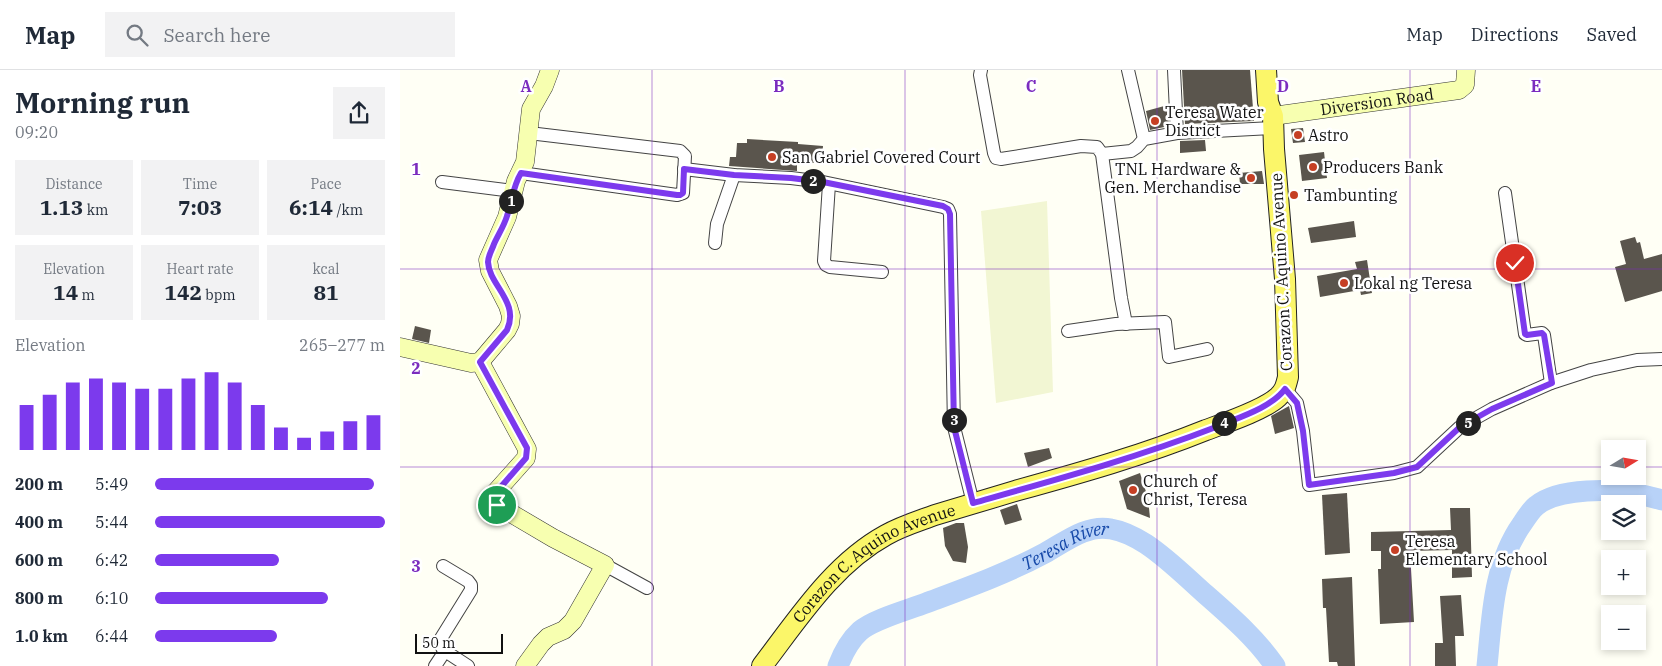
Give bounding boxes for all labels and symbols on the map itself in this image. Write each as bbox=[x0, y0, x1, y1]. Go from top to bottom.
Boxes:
text: A bbox=[520, 76, 532, 96]
text: B bbox=[773, 76, 785, 96]
text: C bbox=[1026, 76, 1036, 96]
text: D bbox=[1277, 76, 1289, 96]
text: E bbox=[1531, 76, 1541, 96]
street label: Diversion Road bbox=[1319, 84, 1435, 119]
place label: Teresa Water District bbox=[1165, 102, 1264, 140]
marker: Teresa Water District bbox=[1149, 115, 1161, 127]
place label: Astro bbox=[1308, 125, 1348, 145]
marker: Astro bbox=[1292, 129, 1304, 141]
place label: San Gabriel Covered Court bbox=[782, 147, 981, 167]
marker: San Gabriel Covered Court bbox=[766, 151, 778, 163]
place label: Producers Bank bbox=[1323, 157, 1444, 177]
text: 1 bbox=[411, 159, 421, 179]
place label: TNL Hardware & Gen. Merchandise bbox=[1105, 159, 1241, 197]
marker: Producers Bank bbox=[1307, 161, 1319, 173]
pin: 2 bbox=[800, 168, 826, 194]
marker: TNL Hardware & Gen. Merchandise bbox=[1245, 172, 1257, 184]
street label: Corazon C. Aquino Avenue bbox=[1266, 172, 1296, 372]
place label: Tambunting bbox=[1304, 185, 1397, 205]
pin: 1 bbox=[498, 188, 524, 214]
marker: Tambunting bbox=[1288, 189, 1300, 201]
pin bbox=[1494, 242, 1536, 284]
place label: Lokal ng Teresa bbox=[1354, 273, 1473, 293]
marker: Lokal ng Teresa bbox=[1338, 277, 1350, 289]
text: 2 bbox=[411, 358, 421, 378]
pin: 3 bbox=[942, 408, 966, 432]
pin: 4 bbox=[1212, 410, 1236, 436]
pin: 5 bbox=[1456, 410, 1480, 436]
north arrow bbox=[1601, 440, 1646, 485]
place label: Church of Christ, Teresa bbox=[1143, 471, 1248, 509]
pin bbox=[476, 484, 518, 526]
marker: Church of Christ, Teresa bbox=[1127, 484, 1139, 496]
street label: Corazon C. Aquino Avenue bbox=[788, 500, 958, 627]
water label: Teresa River bbox=[1017, 517, 1110, 575]
place label: Teresa Elementary School bbox=[1405, 531, 1548, 569]
marker: Teresa Elementary School bbox=[1389, 544, 1401, 556]
text: 3 bbox=[411, 556, 421, 576]
scale bar bbox=[415, 631, 502, 654]

